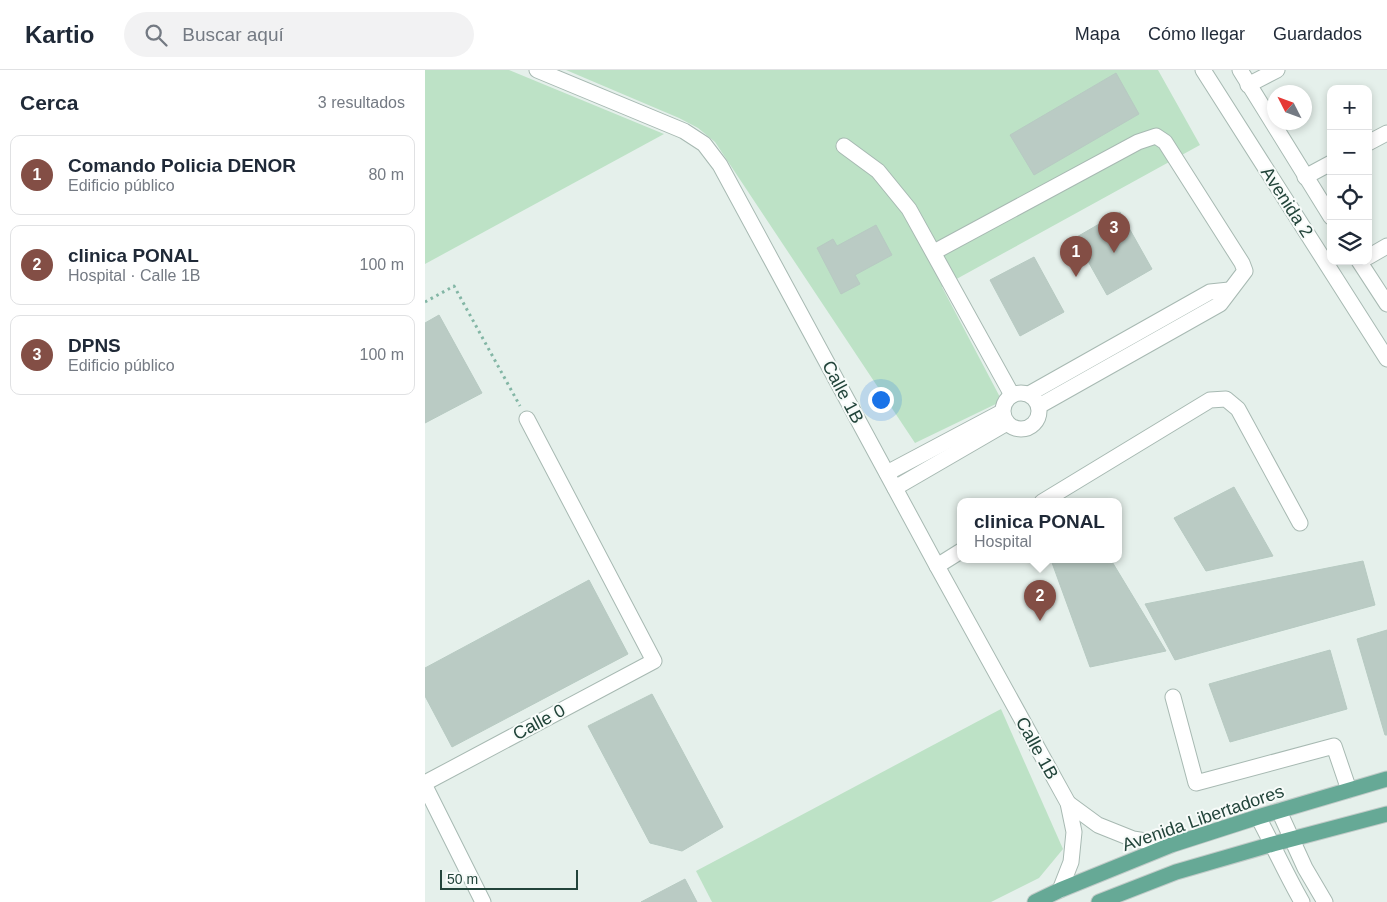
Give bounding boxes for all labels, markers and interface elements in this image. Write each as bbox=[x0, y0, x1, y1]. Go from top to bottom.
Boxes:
search box bbox=[124, 12, 474, 57]
text: Kartio bbox=[25, 21, 94, 48]
icon: search bbox=[142, 21, 170, 49]
text: Buscar aquí bbox=[182, 24, 284, 45]
text: Mapa bbox=[1075, 24, 1120, 44]
text: Cómo llegar bbox=[1148, 24, 1245, 44]
text: Guardados bbox=[1273, 24, 1362, 44]
north arrow bbox=[1267, 85, 1312, 130]
map controls bbox=[1327, 85, 1372, 265]
button: + bbox=[1327, 85, 1372, 130]
text: Cerca bbox=[20, 91, 78, 114]
text: 3 resultados bbox=[318, 94, 405, 111]
button: − bbox=[1327, 130, 1372, 175]
text: Comando Policia DENOR bbox=[68, 155, 296, 176]
street label: Avenida 2 bbox=[1257, 163, 1317, 241]
text: 1 bbox=[33, 166, 41, 183]
text: 80 m bbox=[368, 166, 404, 183]
button: locate bbox=[1327, 175, 1372, 220]
text: Edificio público bbox=[68, 177, 175, 194]
pin: 3 bbox=[1098, 212, 1130, 253]
button: layers bbox=[1327, 220, 1372, 265]
pin: 1 bbox=[1060, 236, 1092, 277]
text: clinica PONAL bbox=[68, 245, 199, 266]
text: 2 bbox=[33, 256, 41, 273]
text: 100 m bbox=[360, 256, 404, 273]
text: Hospital · Calle 1B bbox=[68, 267, 201, 284]
text: DPNS bbox=[68, 335, 121, 356]
text: 3 bbox=[33, 346, 41, 363]
text: 100 m bbox=[360, 346, 404, 363]
text: Edificio público bbox=[68, 357, 175, 374]
street label: Calle 1B bbox=[818, 357, 868, 427]
your location bbox=[868, 387, 894, 413]
popup bbox=[957, 498, 1122, 563]
text: clinica PONAL bbox=[974, 511, 1105, 532]
text: Hospital bbox=[974, 533, 1032, 550]
pin: 2 bbox=[1024, 580, 1056, 621]
street label: Calle 0 bbox=[510, 700, 568, 744]
street label: Calle 1B bbox=[1012, 713, 1062, 783]
street label: Avenida Libertadores bbox=[1119, 781, 1287, 855]
scale bar bbox=[440, 867, 577, 890]
text: 50 m bbox=[447, 871, 478, 887]

